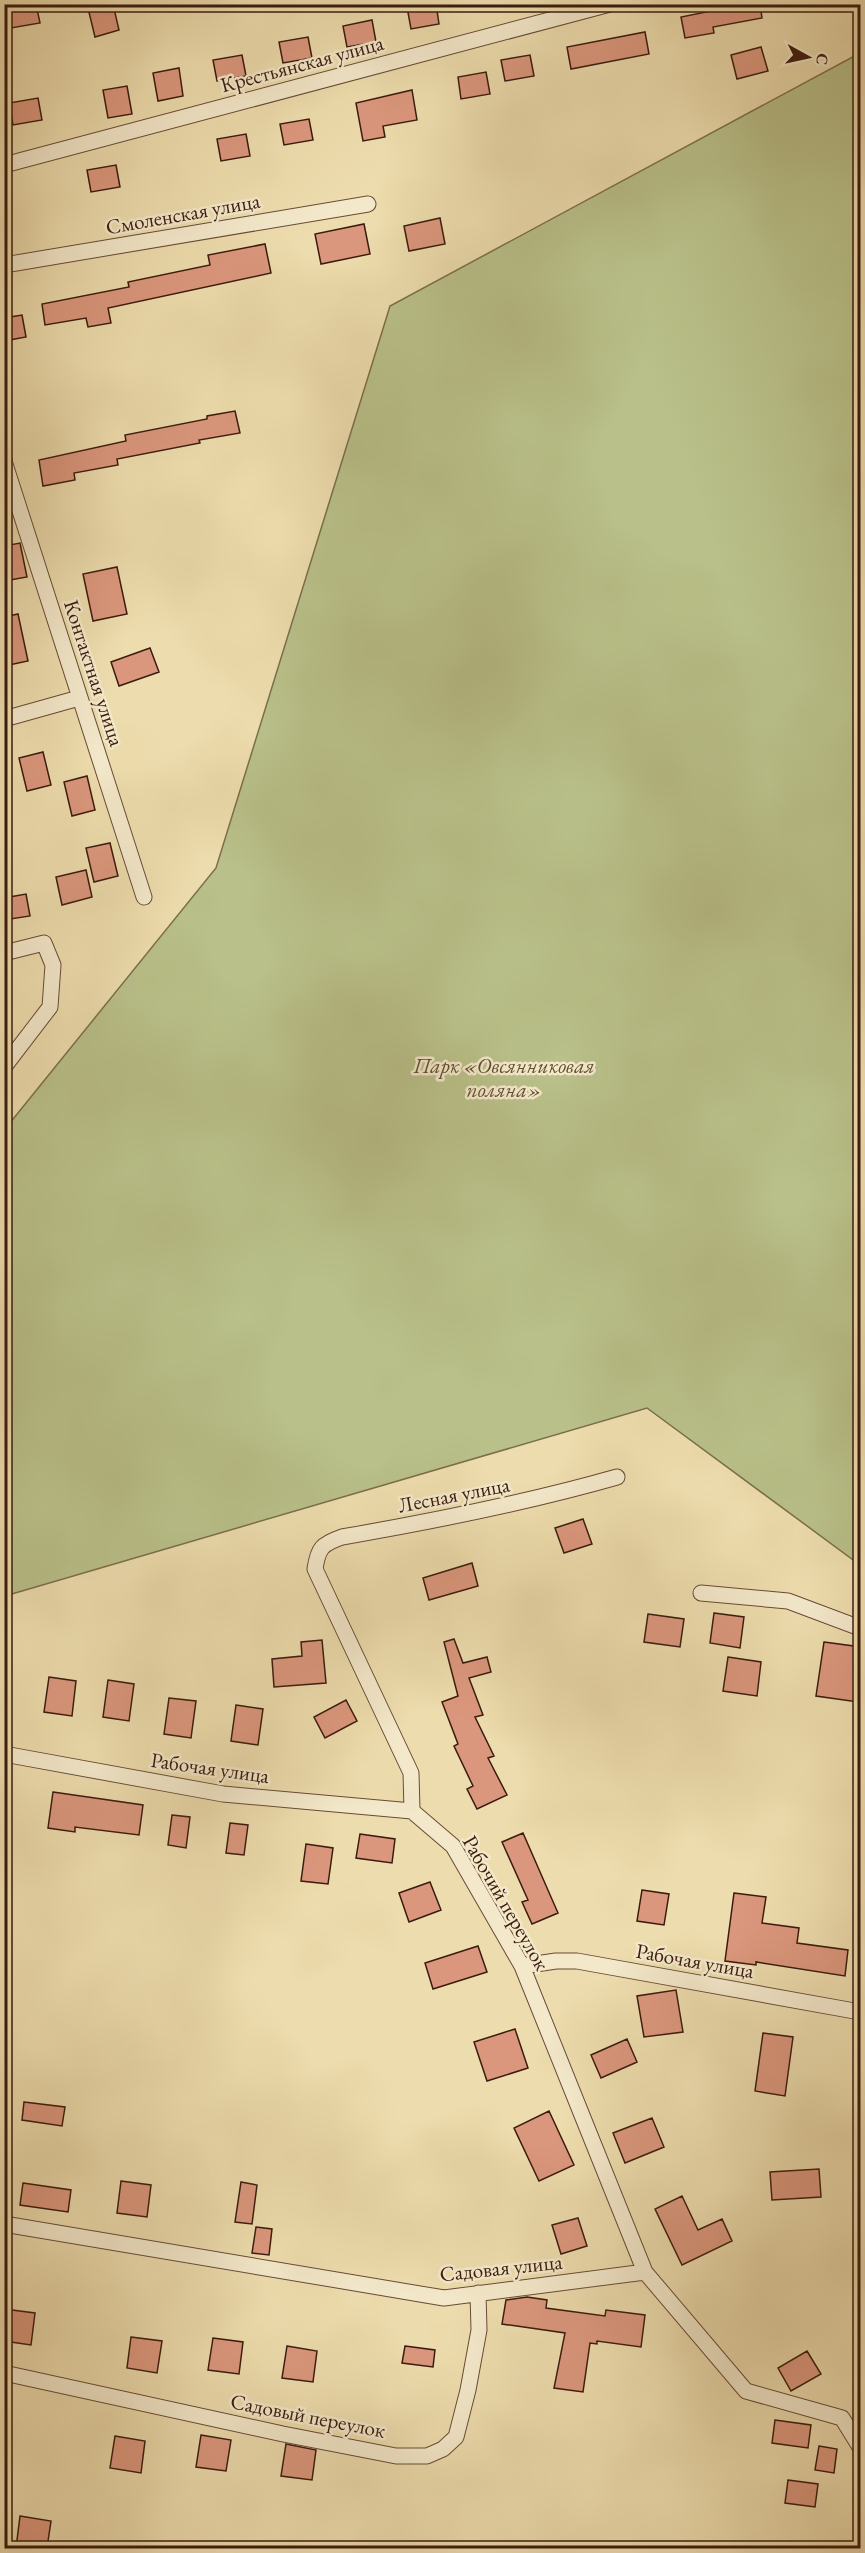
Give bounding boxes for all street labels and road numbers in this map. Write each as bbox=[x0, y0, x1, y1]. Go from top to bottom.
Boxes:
street label: Крестьянская улица bbox=[217, 29, 387, 98]
street label: Смоленская улица bbox=[104, 187, 263, 240]
street label: Контактная улица bbox=[58, 596, 131, 750]
street label: Лесная улица bbox=[396, 1470, 513, 1519]
street label: Рабочая улица bbox=[149, 1746, 272, 1789]
street label: Рабочий переулок bbox=[457, 1830, 556, 1975]
street label: Рабочая улица bbox=[634, 1937, 757, 1984]
street label: Садовая улица bbox=[438, 2248, 564, 2287]
street label: Садовый переулок bbox=[228, 2387, 388, 2444]

